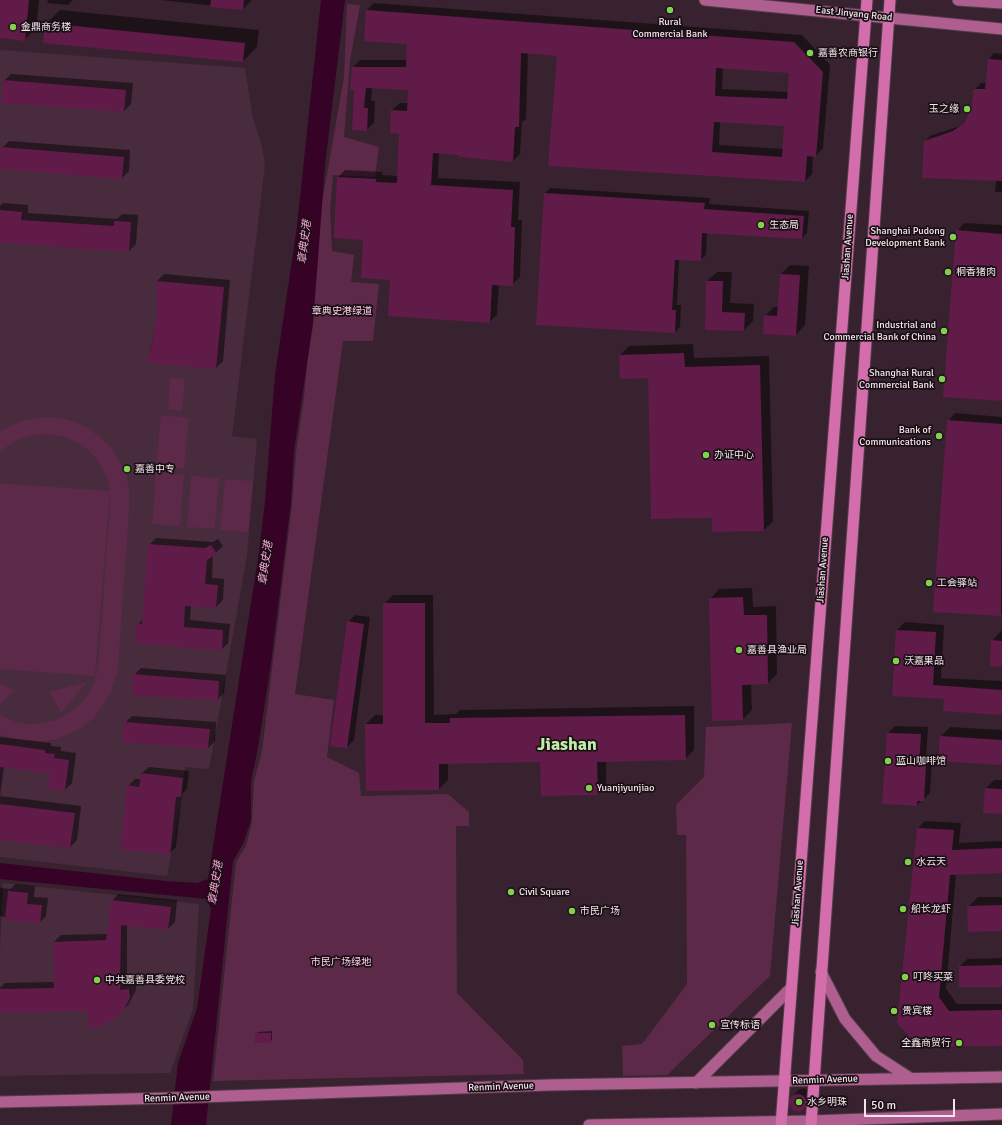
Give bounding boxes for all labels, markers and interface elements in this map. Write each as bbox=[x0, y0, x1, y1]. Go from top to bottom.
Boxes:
street label: East Jinyang Road bbox=[815, 4, 893, 24]
marker: Rural Commercial Bank bbox=[665, 5, 675, 15]
place label: Rural Commercial Bank bbox=[633, 16, 707, 40]
place label: 金鼎商务楼 bbox=[21, 21, 71, 33]
marker: 金鼎商务楼 bbox=[8, 22, 18, 32]
place label: 嘉善农商银行 bbox=[818, 47, 878, 59]
marker: 嘉善农商银行 bbox=[805, 48, 815, 58]
place label: 玉之缘 bbox=[929, 103, 959, 115]
marker: 玉之缘 bbox=[962, 104, 972, 114]
street label: Jiashan Avenue bbox=[840, 214, 856, 280]
water label: 章典史港 bbox=[296, 219, 314, 265]
place label: 生态局 bbox=[769, 219, 799, 231]
marker: 生态局 bbox=[756, 220, 766, 230]
place label: Shanghai Pudong Development Bank bbox=[865, 225, 945, 248]
marker: Shanghai Pudong Development Bank bbox=[948, 232, 958, 242]
place label: 桐香猪肉 bbox=[956, 266, 996, 278]
marker: 桐香猪肉 bbox=[943, 267, 953, 277]
park label: 章典史港绿道 bbox=[312, 305, 372, 317]
place label: Industrial and Commercial Bank of China bbox=[823, 319, 936, 342]
marker: Industrial and Commercial Bank of China bbox=[939, 326, 949, 336]
place label: Shanghai Rural Commercial Bank bbox=[859, 367, 934, 390]
marker: Shanghai Rural Commercial Bank bbox=[937, 374, 947, 384]
place label: Bank of Communications bbox=[859, 424, 931, 448]
marker: Bank of Communications bbox=[934, 431, 944, 441]
place label: 办证中心 bbox=[714, 449, 754, 461]
marker: 办证中心 bbox=[701, 450, 711, 460]
place label: 嘉善中专 bbox=[135, 463, 175, 475]
marker: 嘉善中专 bbox=[122, 464, 132, 474]
street label: Jiashan Avenue bbox=[815, 537, 831, 603]
water label: 章典史港 bbox=[256, 540, 276, 586]
place label: 工会驿站 bbox=[937, 577, 977, 589]
marker: 工会驿站 bbox=[924, 578, 934, 588]
place label: 嘉善县渔业局 bbox=[747, 644, 807, 656]
marker: 嘉善县渔业局 bbox=[734, 645, 744, 655]
place label: 沃嘉果品 bbox=[904, 655, 944, 667]
marker: 沃嘉果品 bbox=[891, 656, 901, 666]
district label: Jiashan bbox=[537, 734, 597, 756]
place label: 蓝山咖啡馆 bbox=[896, 755, 946, 767]
marker: 蓝山咖啡馆 bbox=[883, 756, 893, 766]
place label: Yuanjiyunjiao bbox=[597, 782, 654, 794]
marker: Yuanjiyunjiao bbox=[584, 783, 594, 793]
place label: 水云天 bbox=[916, 856, 946, 868]
marker: 水云天 bbox=[903, 857, 913, 867]
water label: 章典史港 bbox=[206, 860, 226, 906]
street label: Jiashan Avenue bbox=[790, 860, 806, 926]
place label: Civil Square bbox=[519, 886, 570, 898]
marker: Civil Square bbox=[506, 887, 516, 897]
place label: 船长龙虾 bbox=[911, 903, 951, 915]
marker: 船长龙虾 bbox=[898, 904, 908, 914]
place label: 市民广场 bbox=[580, 905, 620, 917]
marker: 市民广场 bbox=[567, 906, 577, 916]
park label: 市民广场绿地 bbox=[311, 956, 371, 968]
place label: 叮咚买菜 bbox=[913, 971, 953, 983]
marker: 叮咚买菜 bbox=[900, 972, 910, 982]
place label: 中共嘉善县委党校 bbox=[105, 974, 185, 986]
marker: 中共嘉善县委党校 bbox=[92, 975, 102, 985]
place label: 贵宾楼 bbox=[902, 1005, 932, 1017]
marker: 贵宾楼 bbox=[889, 1006, 899, 1016]
place label: 宣传标语 bbox=[720, 1019, 760, 1031]
marker: 宣传标语 bbox=[707, 1020, 717, 1030]
place label: 全鑫商贸行 bbox=[901, 1037, 951, 1049]
marker: 全鑫商贸行 bbox=[954, 1038, 964, 1048]
street label: Renmin Avenue bbox=[792, 1073, 858, 1087]
street label: Renmin Avenue bbox=[468, 1080, 534, 1094]
street label: Renmin Avenue bbox=[144, 1091, 210, 1105]
scale bar bbox=[866, 1091, 957, 1117]
place label: 水乡明珠 bbox=[807, 1096, 847, 1108]
marker: 水乡明珠 bbox=[794, 1097, 804, 1107]
text: 50 m bbox=[871, 1098, 896, 1113]

